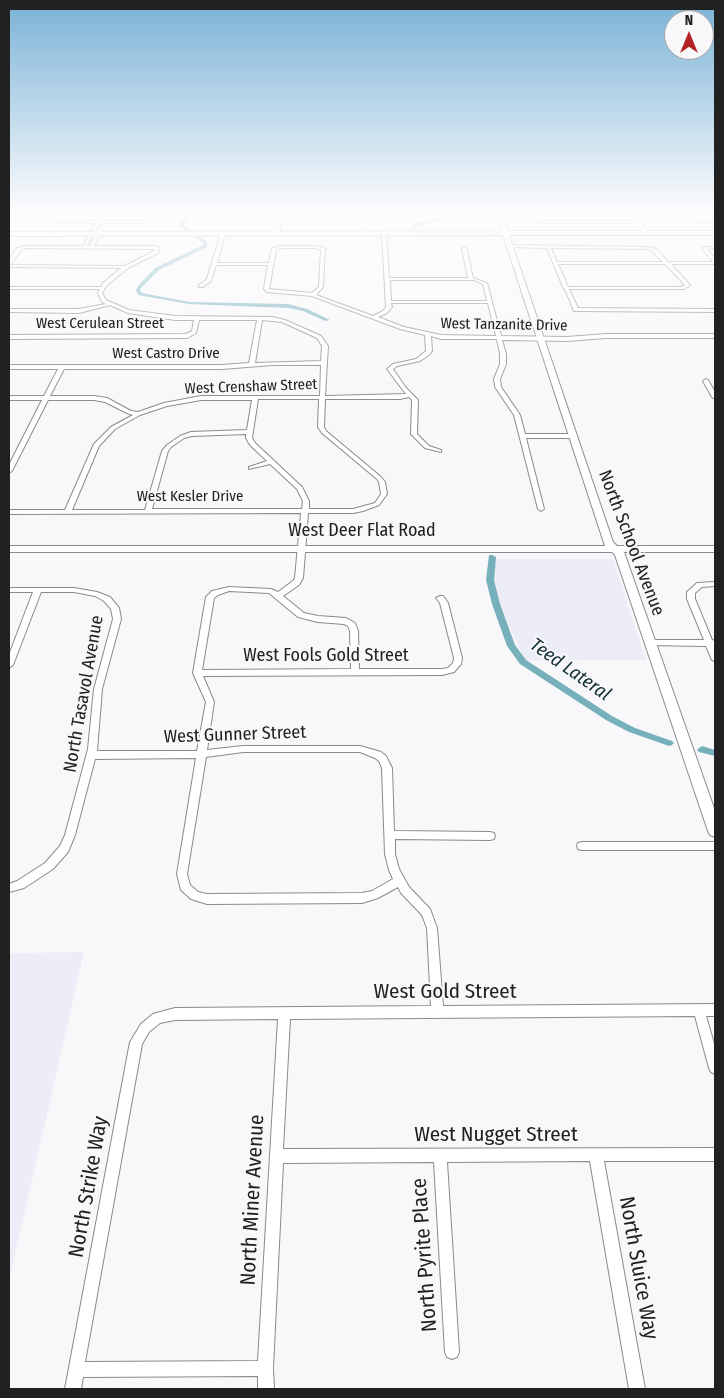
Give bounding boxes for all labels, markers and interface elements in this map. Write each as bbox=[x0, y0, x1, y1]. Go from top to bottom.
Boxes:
north arrow bbox=[664, 10, 714, 60]
text: N bbox=[685, 12, 693, 29]
street label: West Cerulean Street bbox=[36, 315, 164, 333]
street label: West Tanzanite Drive bbox=[440, 315, 568, 335]
street label: West Castro Drive bbox=[112, 345, 220, 363]
street label: West Crenshaw Street bbox=[184, 376, 318, 398]
street label: North School Avenue bbox=[593, 467, 669, 619]
street label: West Kesler Drive bbox=[137, 488, 243, 506]
street label: West Deer Flat Road bbox=[288, 520, 436, 542]
street label: North Tasavol Avenue bbox=[60, 614, 108, 774]
water label: Teed Lateral bbox=[525, 634, 615, 706]
street label: West Fools Gold Street bbox=[243, 645, 409, 667]
street label: West Gunner Street bbox=[163, 722, 307, 748]
street label: West Gold Street bbox=[373, 979, 517, 1005]
street label: North Strike Way bbox=[64, 1114, 114, 1260]
street label: North Miner Avenue bbox=[236, 1114, 270, 1286]
street label: West Nugget Street bbox=[414, 1122, 578, 1148]
street label: North Pyrite Place bbox=[407, 1177, 443, 1333]
street label: North Sluice Way bbox=[613, 1195, 663, 1341]

